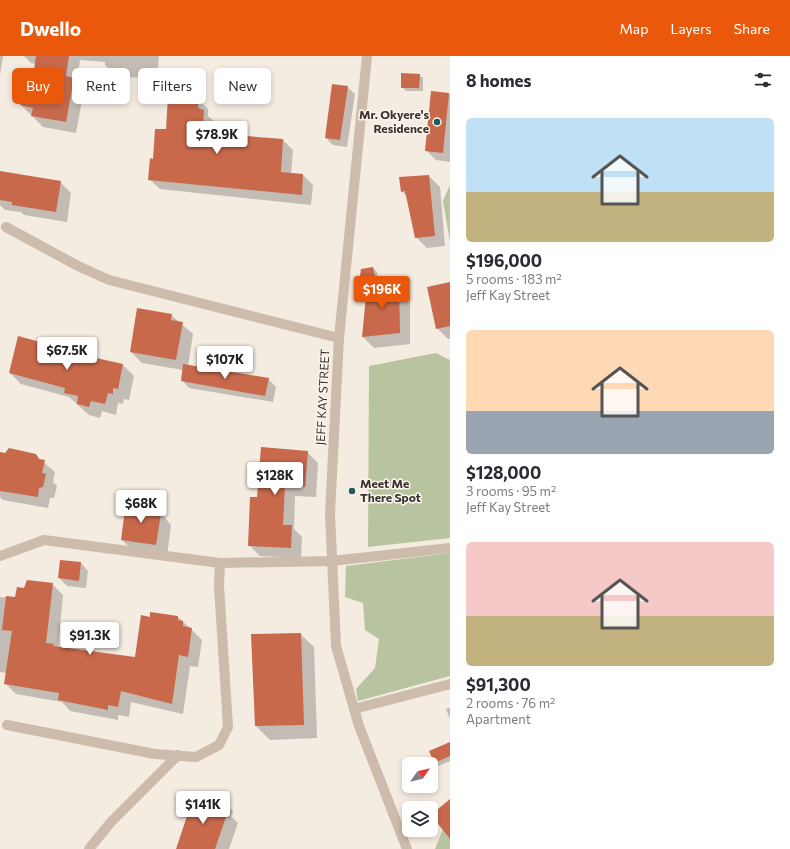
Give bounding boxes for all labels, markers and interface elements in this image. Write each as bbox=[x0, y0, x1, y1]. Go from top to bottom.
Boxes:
text: Dwello bbox=[20, 17, 81, 40]
text: Map bbox=[620, 20, 648, 37]
text: Layers bbox=[670, 20, 712, 37]
text: Share bbox=[734, 20, 770, 37]
chip: Buy bbox=[12, 68, 64, 104]
chip: Rent bbox=[72, 68, 130, 104]
chip: Filters bbox=[138, 68, 206, 104]
chip: New bbox=[214, 68, 271, 104]
icon: filters bbox=[752, 69, 774, 91]
text: 8 homes bbox=[466, 70, 531, 91]
place label: Mr. Okyere's Residence bbox=[359, 107, 429, 135]
marker: Mr. Okyere's Residence bbox=[432, 117, 442, 127]
pin: $78.9K bbox=[184, 121, 250, 155]
text: $78.9K bbox=[196, 126, 238, 142]
icon: home bbox=[584, 144, 656, 216]
text: $196,000 bbox=[466, 250, 542, 271]
text: 5 rooms · 183 m² bbox=[466, 271, 562, 287]
pin: $196K bbox=[354, 276, 410, 310]
text: $196K bbox=[363, 281, 401, 297]
text: Jeff Kay Street bbox=[466, 287, 550, 303]
pin: $67.5K bbox=[34, 337, 100, 371]
text: $67.5K bbox=[46, 342, 88, 358]
pin: $107K bbox=[197, 346, 253, 380]
street label: JEFF KAY STREET bbox=[312, 348, 333, 446]
text: $107K bbox=[206, 351, 244, 367]
icon: home bbox=[584, 356, 656, 428]
pin: $128K bbox=[247, 462, 303, 496]
text: $128,000 bbox=[466, 462, 541, 483]
text: $128K bbox=[256, 467, 294, 483]
place label: Meet Me There Spot bbox=[360, 476, 421, 504]
text: 3 rooms · 95 m² bbox=[466, 483, 556, 499]
marker: Meet Me There Spot bbox=[347, 486, 357, 496]
pin: $68K bbox=[117, 490, 165, 524]
text: $68K bbox=[125, 495, 157, 511]
text: Jeff Kay Street bbox=[466, 499, 550, 515]
icon: home bbox=[584, 568, 656, 640]
pin: $91.3K bbox=[57, 622, 123, 656]
text: $91.3K bbox=[69, 627, 111, 643]
text: $91,300 bbox=[466, 674, 531, 695]
text: 2 rooms · 76 m² bbox=[466, 695, 555, 711]
text: Apartment bbox=[466, 711, 531, 727]
north arrow bbox=[402, 757, 438, 793]
map controls bbox=[402, 757, 438, 837]
pin: $141K bbox=[175, 791, 231, 825]
text: $141K bbox=[185, 796, 221, 812]
button: layers bbox=[402, 801, 438, 837]

